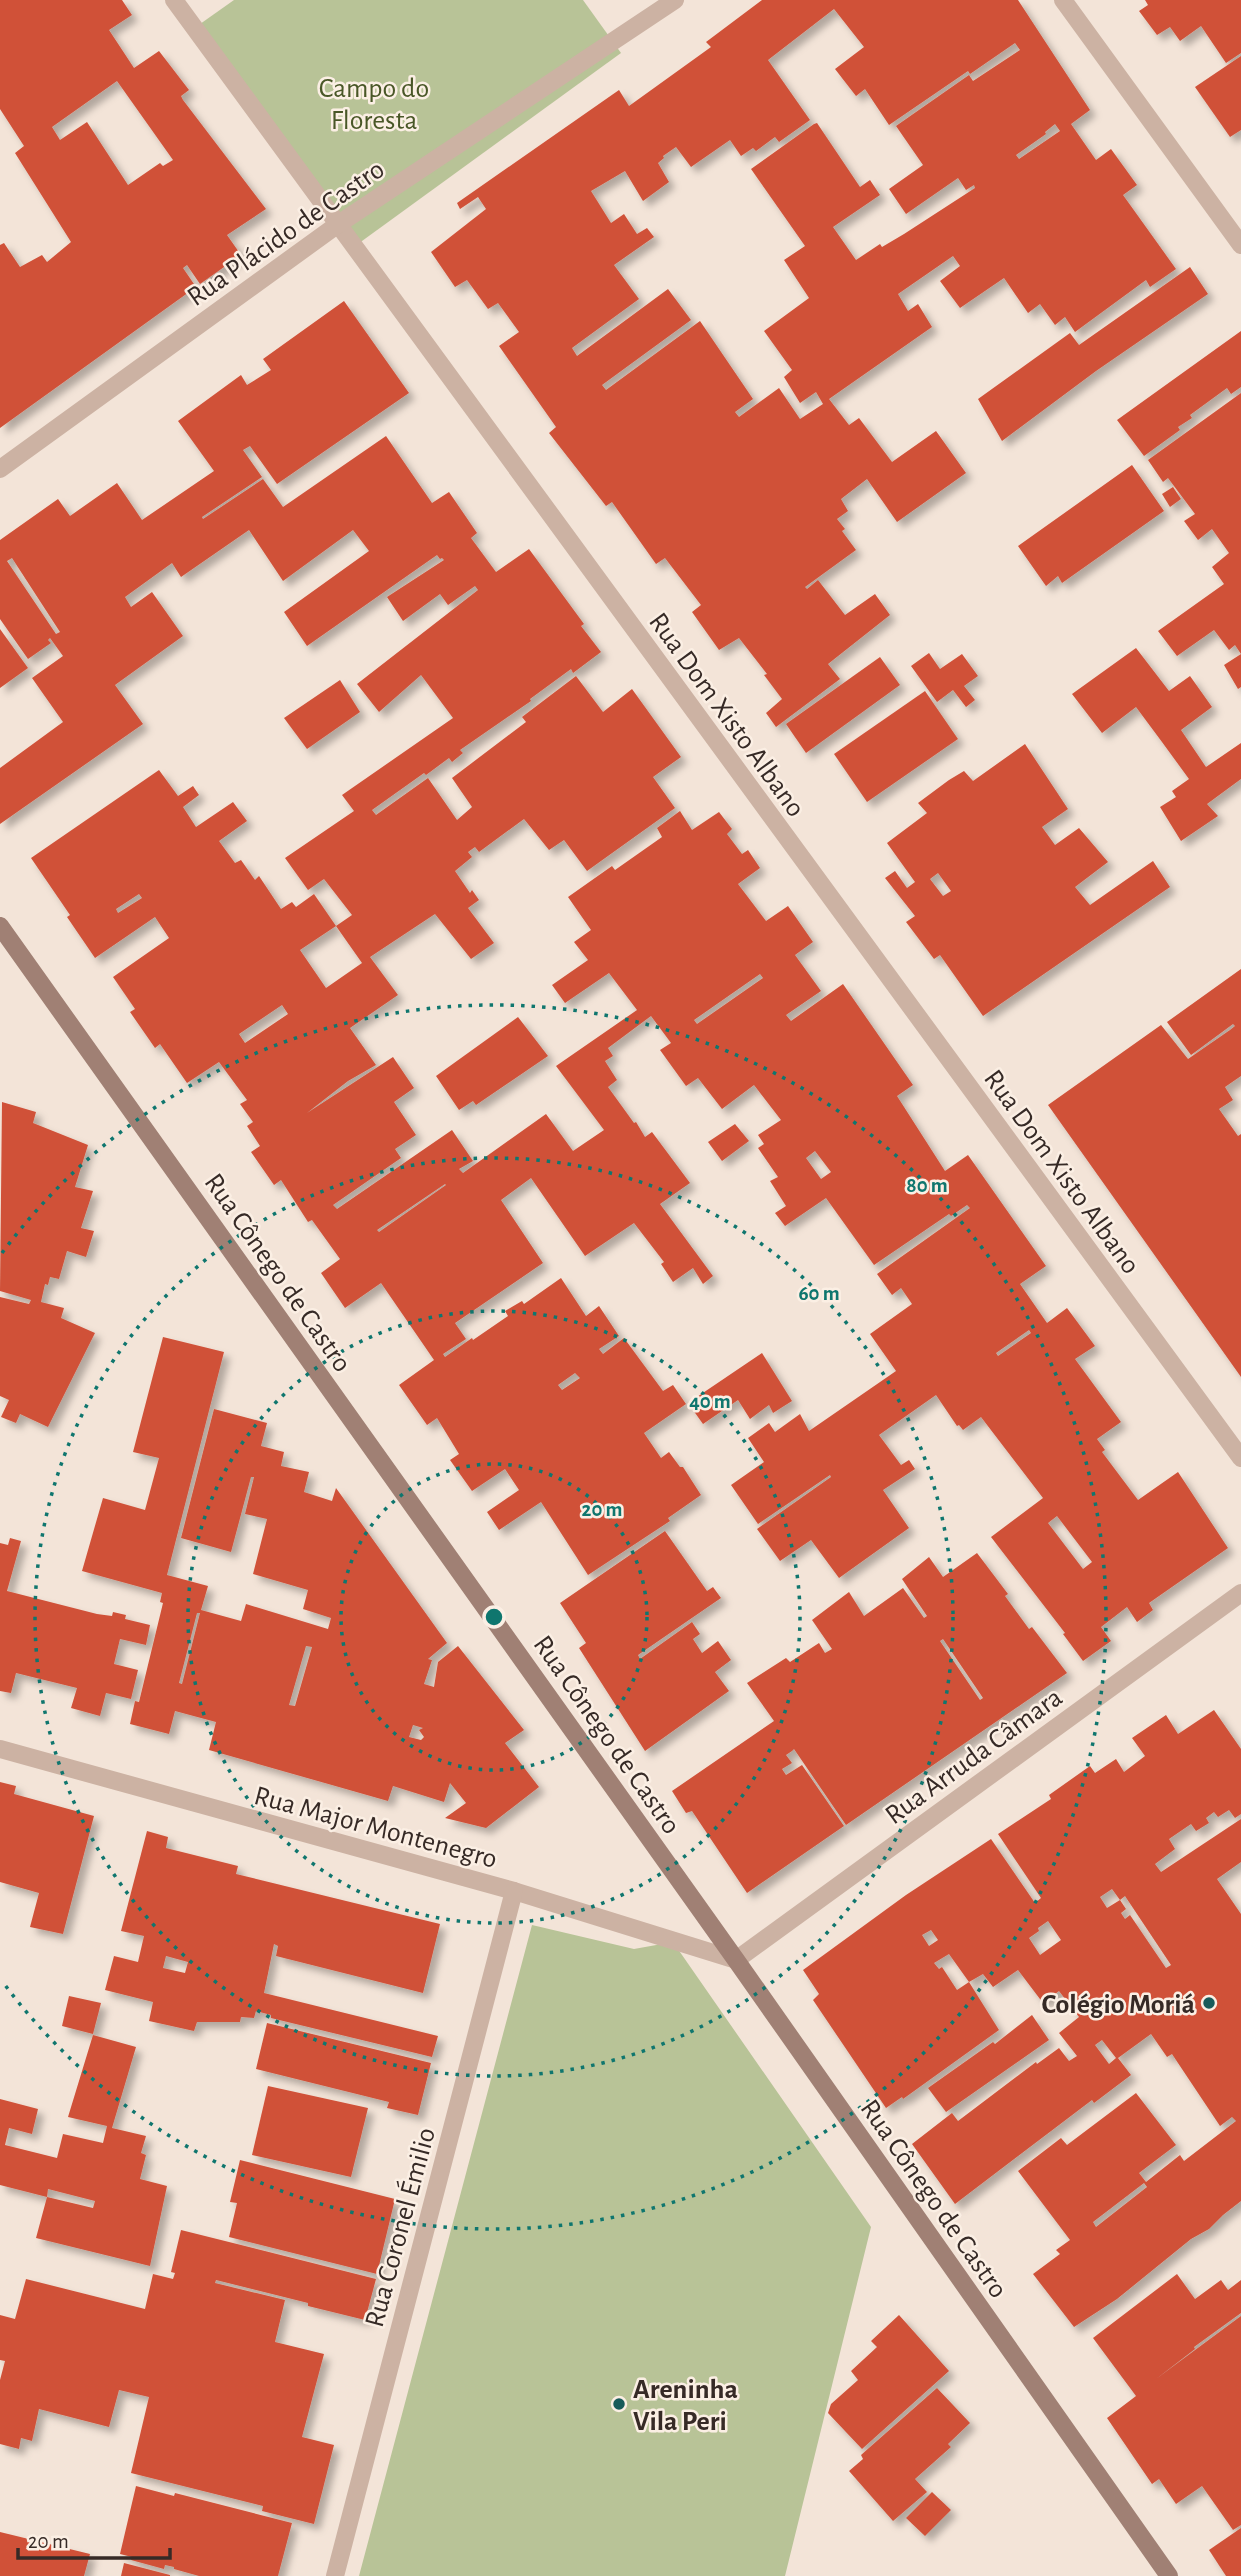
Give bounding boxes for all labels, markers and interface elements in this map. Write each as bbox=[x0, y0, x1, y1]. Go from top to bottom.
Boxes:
park label: Campo do Floresta bbox=[319, 75, 429, 135]
street label: Rua Plácido de Castro bbox=[183, 155, 390, 312]
street label: Rua Dom Xisto Albano bbox=[643, 608, 810, 822]
street label: Rua Dom Xisto Albano bbox=[978, 1065, 1145, 1279]
street label: Rua Cônego de Castro bbox=[199, 1169, 356, 1377]
text: 80 m bbox=[906, 1175, 948, 1196]
text: 60 m bbox=[798, 1283, 840, 1304]
text: 40 m bbox=[689, 1391, 731, 1412]
text: 20 m bbox=[582, 1499, 622, 1520]
centre of rings bbox=[482, 1605, 506, 1629]
street label: Rua Cônego de Castro bbox=[528, 1631, 685, 1839]
street label: Rua Arruda Câmara bbox=[881, 1683, 1068, 1830]
street label: Rua Major Montenegro bbox=[251, 1782, 500, 1874]
place label: Colégio Moriá bbox=[1041, 1991, 1195, 2019]
marker: Colégio Moriá bbox=[1201, 1995, 1217, 2011]
street label: Rua Cônego de Castro bbox=[855, 2095, 1012, 2303]
street label: Rua Coronel Émilio bbox=[358, 2124, 441, 2330]
place label: Areninha Vila Peri bbox=[633, 2376, 738, 2436]
marker: Areninha Vila Peri bbox=[611, 2396, 627, 2412]
scale bar bbox=[18, 2516, 170, 2560]
text: 20 m bbox=[28, 2531, 69, 2552]

